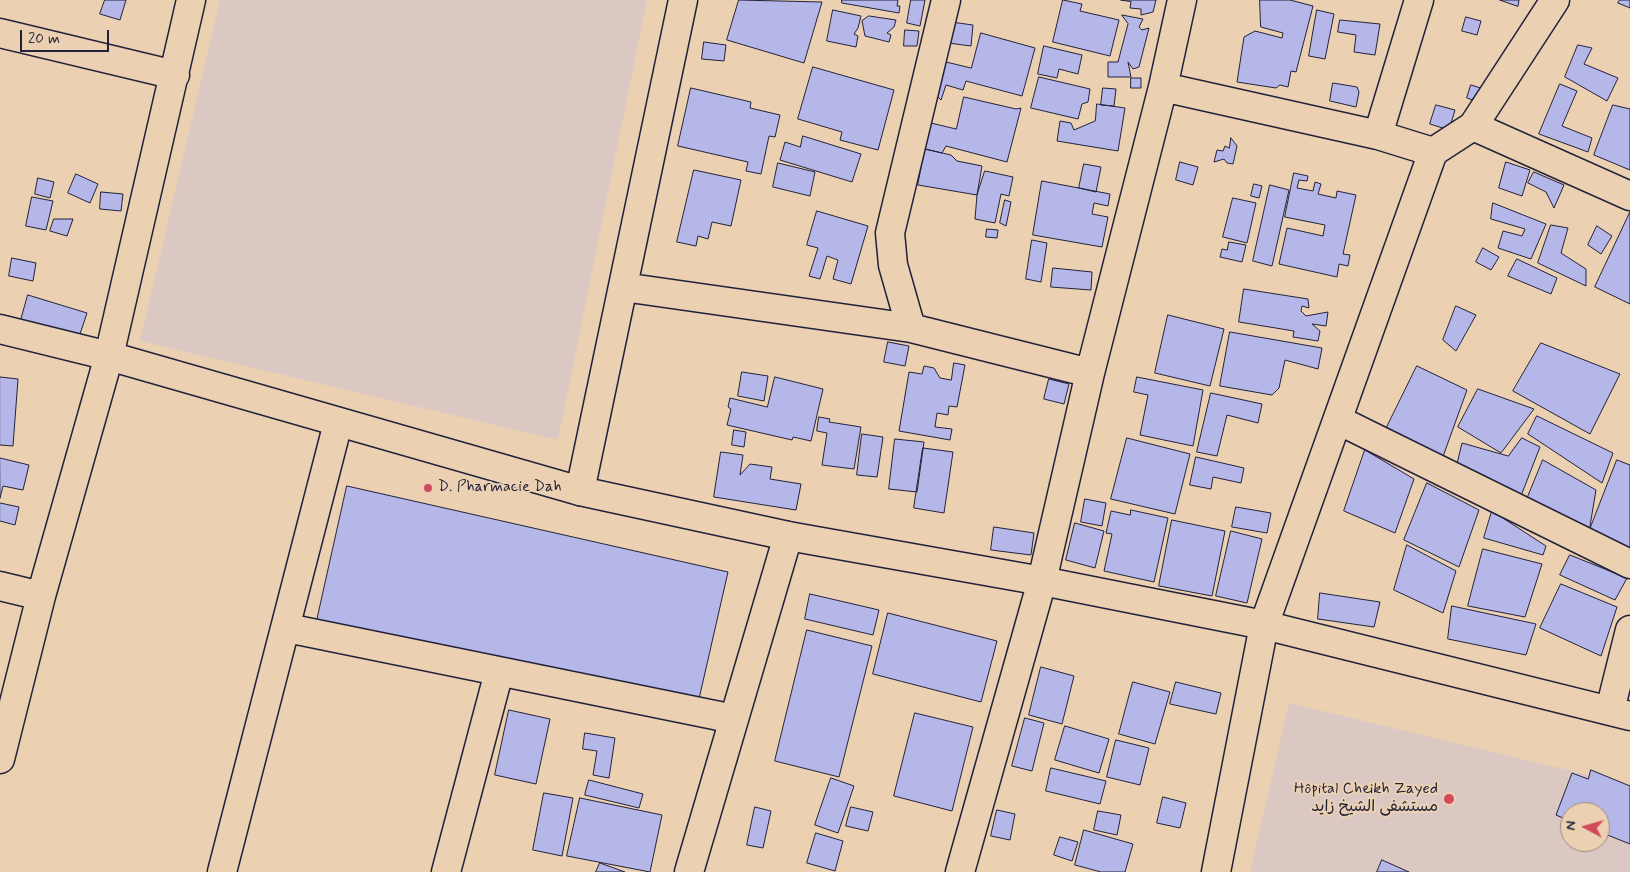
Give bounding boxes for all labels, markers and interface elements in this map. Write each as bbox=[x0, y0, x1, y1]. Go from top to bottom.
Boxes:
scale bar bbox=[22, 20, 111, 52]
text: 20 m bbox=[28, 29, 60, 49]
place label: D. Pharmacie Dah bbox=[438, 478, 562, 498]
marker: D. Pharmacie Dah bbox=[422, 482, 434, 494]
place label: Hôpital Cheikh Zayed مستشفى الشيخ زايد bbox=[1294, 780, 1438, 818]
marker: Hôpital Cheikh Zayed مستشفى الشيخ زايد bbox=[1442, 792, 1456, 806]
north arrow bbox=[1560, 802, 1610, 852]
text: N bbox=[1562, 820, 1581, 831]

